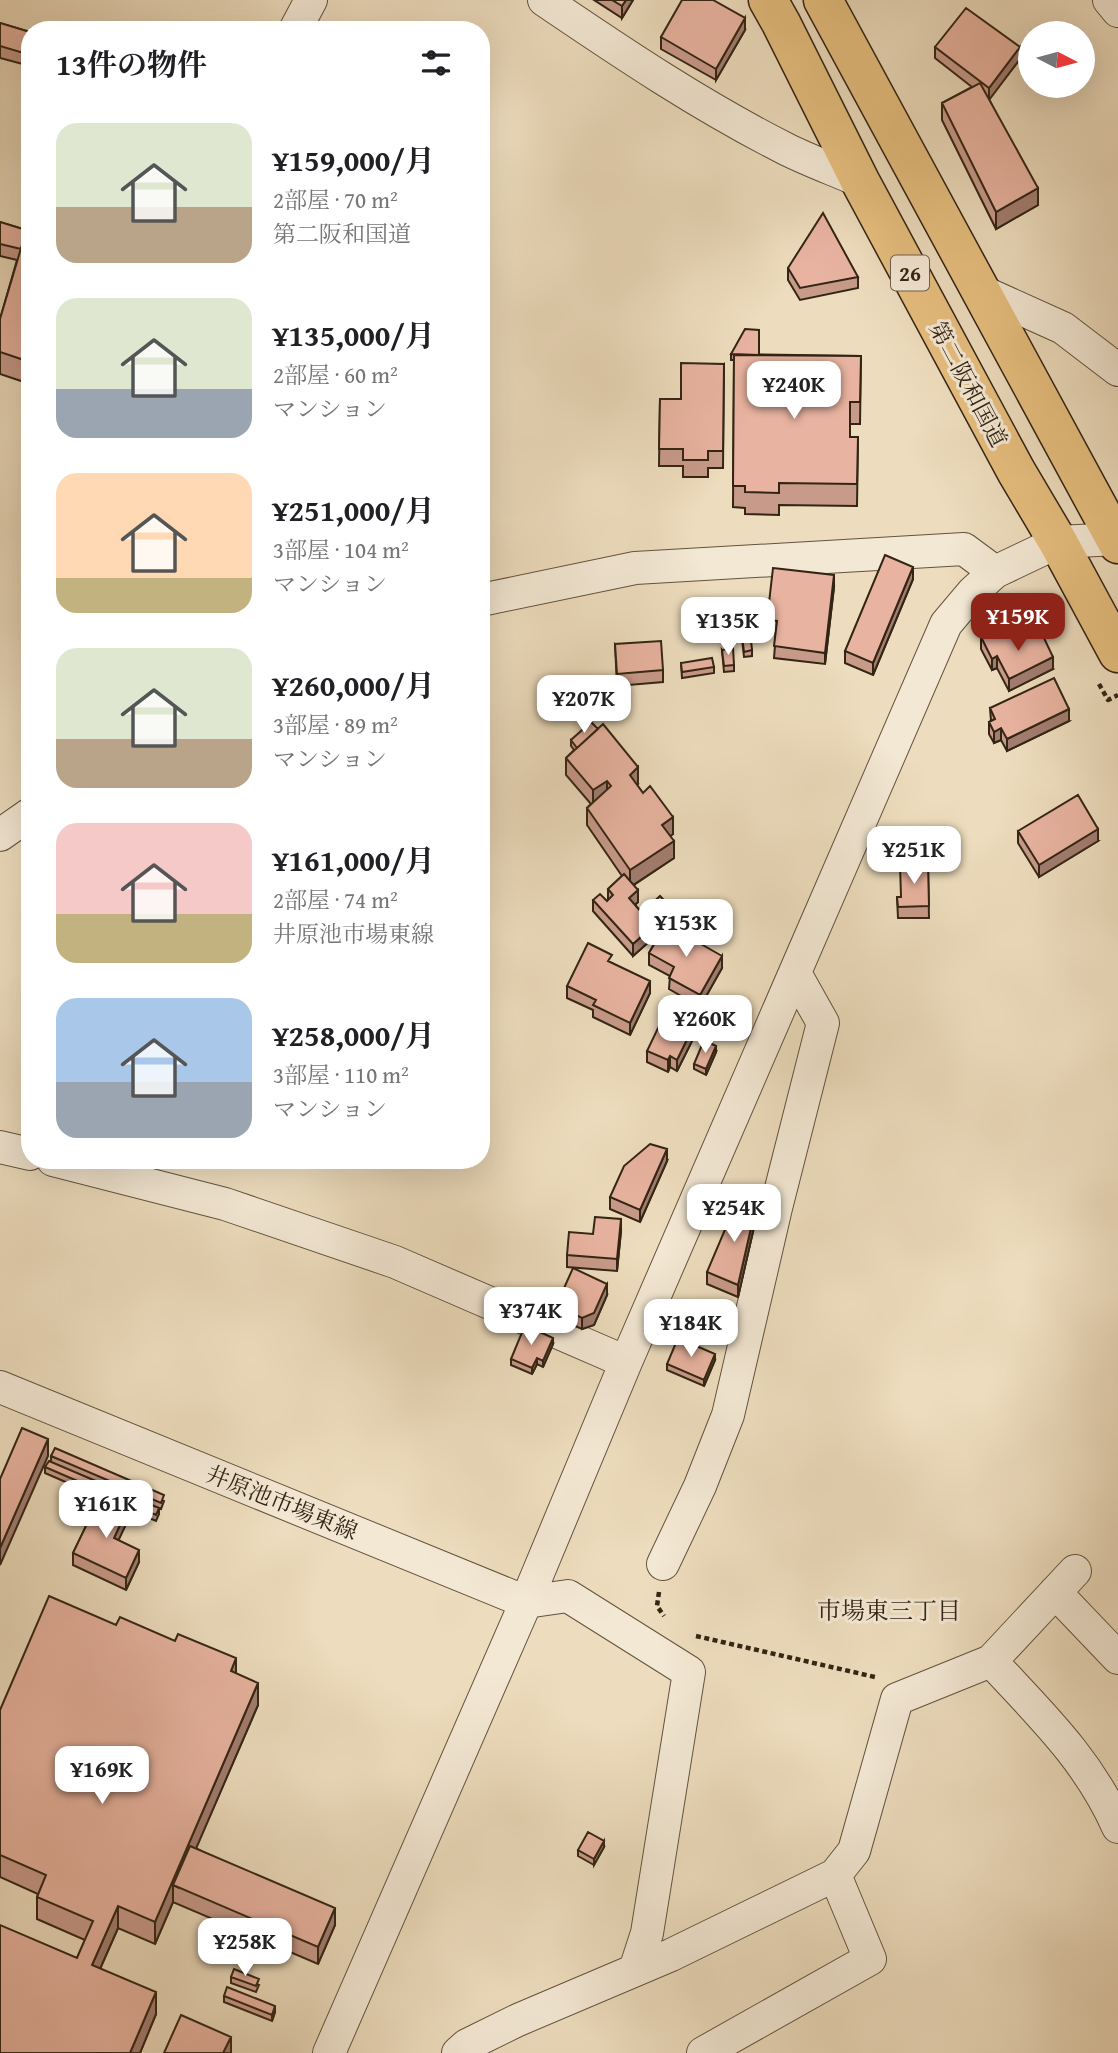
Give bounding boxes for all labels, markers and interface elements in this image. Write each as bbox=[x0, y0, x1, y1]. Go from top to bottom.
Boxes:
north arrow bbox=[1018, 21, 1096, 98]
map controls bbox=[1018, 21, 1095, 98]
text: 13件の物件 bbox=[56, 42, 207, 86]
icon: filters bbox=[417, 44, 455, 82]
text: ¥159,000/月 bbox=[273, 138, 435, 182]
icon: home bbox=[112, 151, 196, 235]
text: 2部屋 · 70 m² bbox=[273, 183, 398, 216]
text: 第二阪和国道 bbox=[273, 217, 411, 250]
road number: 26 bbox=[891, 256, 929, 290]
text: ¥135,000/月 bbox=[273, 313, 435, 357]
street label: 第二阪和国道 bbox=[922, 315, 1016, 453]
icon: home bbox=[112, 326, 196, 410]
text: 2部屋 · 60 m² bbox=[273, 358, 398, 391]
pin: ¥240K bbox=[745, 362, 843, 421]
text: ¥240K bbox=[763, 367, 825, 400]
text: マンション bbox=[273, 392, 387, 425]
text: ¥251,000/月 bbox=[273, 488, 435, 532]
icon: home bbox=[112, 501, 196, 585]
text: 3部屋 · 104 m² bbox=[273, 533, 409, 566]
text: マンション bbox=[273, 567, 387, 600]
pin: ¥159K bbox=[969, 594, 1067, 653]
pin: ¥135K bbox=[679, 598, 777, 657]
text: ¥159K bbox=[987, 599, 1049, 632]
text: ¥135K bbox=[697, 603, 759, 636]
text: ¥260,000/月 bbox=[273, 663, 435, 707]
icon: home bbox=[112, 676, 196, 760]
pin: ¥207K bbox=[535, 676, 633, 735]
text: ¥207K bbox=[553, 681, 615, 714]
text: 3部屋 · 89 m² bbox=[273, 708, 398, 741]
text: マンション bbox=[273, 742, 387, 775]
pin: ¥251K bbox=[865, 826, 963, 886]
text: ¥251K bbox=[883, 832, 945, 865]
text: ¥161,000/月 bbox=[273, 838, 435, 882]
icon: home bbox=[112, 851, 196, 935]
text: 2部屋 · 74 m² bbox=[273, 883, 398, 916]
pin: ¥153K bbox=[637, 900, 735, 959]
text: ¥153K bbox=[655, 905, 717, 938]
text: 井原池市場東線 bbox=[273, 917, 434, 950]
pin: ¥260K bbox=[656, 996, 754, 1055]
text: ¥260K bbox=[674, 1001, 736, 1034]
text: ¥258,000/月 bbox=[273, 1013, 435, 1057]
icon: home bbox=[112, 1026, 196, 1110]
text: 3部屋 · 110 m² bbox=[273, 1058, 409, 1091]
text: マンション bbox=[273, 1092, 387, 1125]
pin: ¥254K bbox=[685, 1184, 783, 1244]
text: ¥254K bbox=[703, 1190, 765, 1223]
pin: ¥374K bbox=[482, 1288, 580, 1347]
text: ¥374K bbox=[500, 1293, 562, 1326]
pin: ¥184K bbox=[642, 1300, 740, 1359]
text: ¥184K bbox=[660, 1305, 722, 1338]
street label: 井原池市場東線 bbox=[201, 1457, 363, 1547]
pin: ¥161K bbox=[57, 1480, 155, 1540]
text: ¥161K bbox=[75, 1486, 137, 1519]
district label: 市場東三丁目 bbox=[817, 1593, 961, 1628]
pin: ¥169K bbox=[53, 1746, 151, 1806]
text: ¥169K bbox=[71, 1752, 133, 1785]
pin: ¥258K bbox=[196, 1918, 294, 1978]
text: ¥258K bbox=[214, 1924, 276, 1957]

